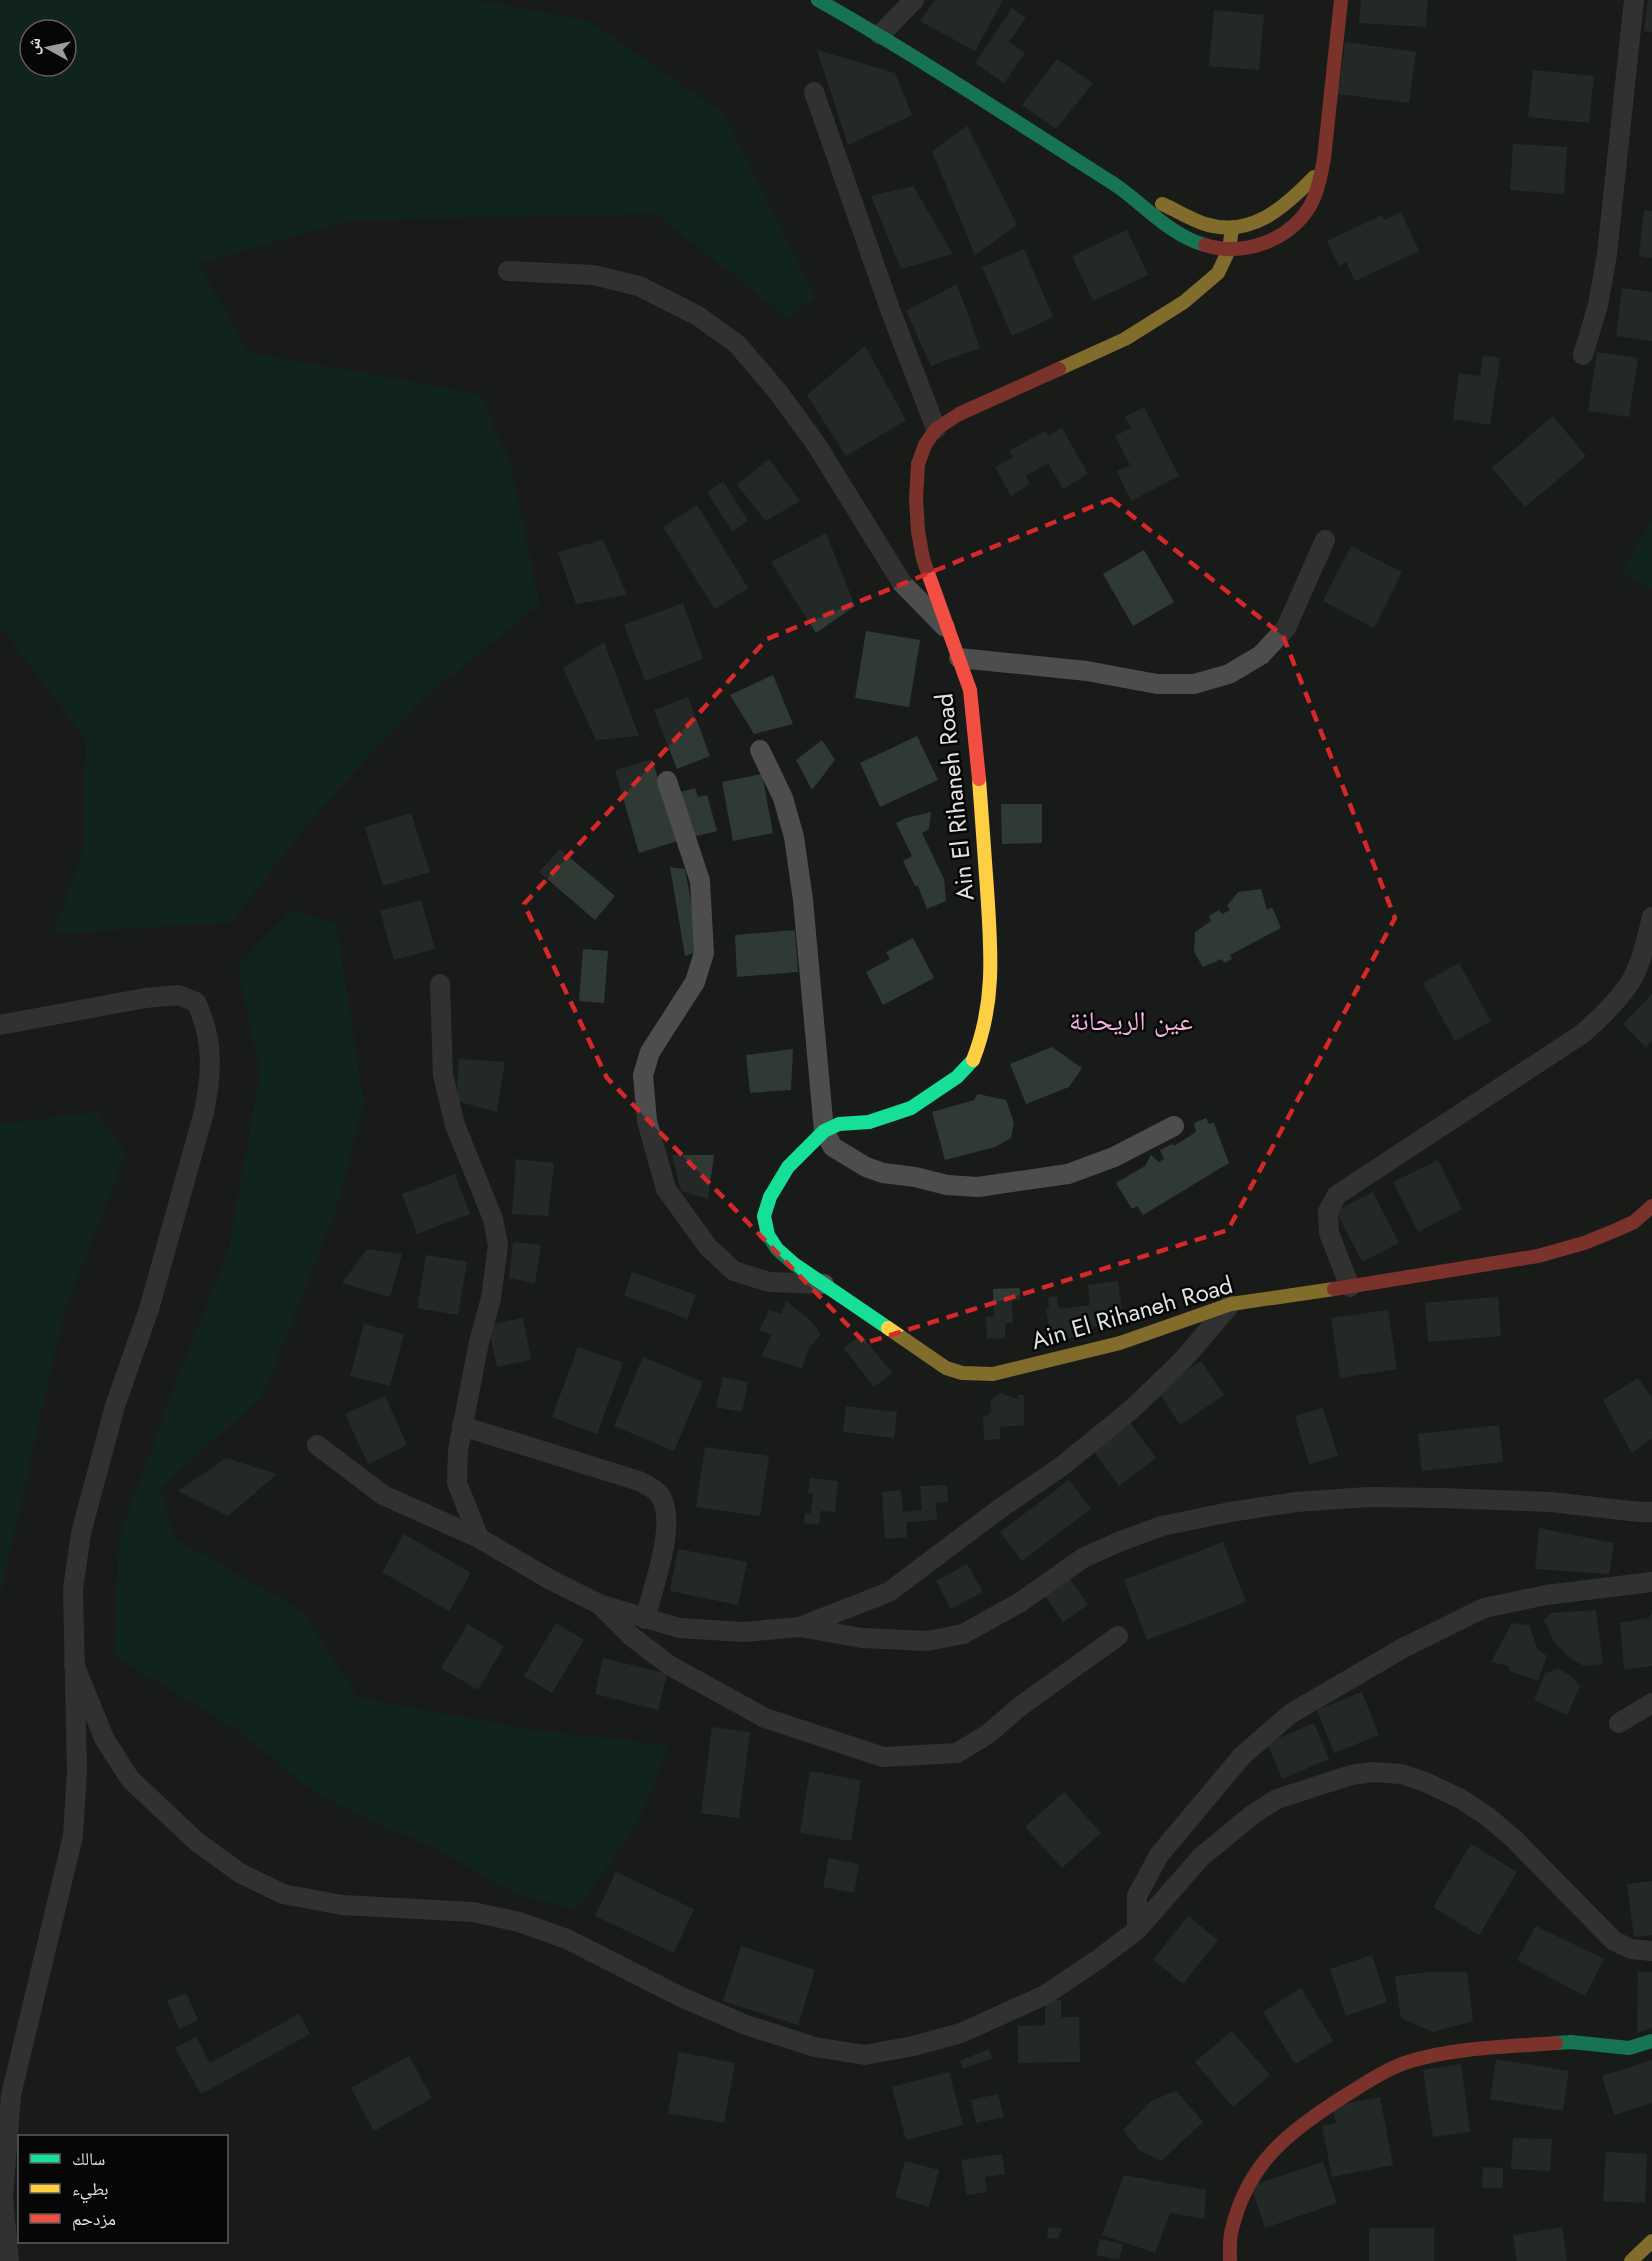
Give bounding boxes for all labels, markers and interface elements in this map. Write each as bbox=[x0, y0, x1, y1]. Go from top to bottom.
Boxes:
north arrow bbox=[18, 18, 78, 78]
text: ش bbox=[21, 36, 46, 56]
street label: Ain El Rihaneh Road bbox=[926, 692, 983, 902]
district label: عين الريحانة bbox=[1069, 1001, 1193, 1040]
street label: Ain El Rihaneh Road bbox=[1027, 1267, 1237, 1358]
legend bbox=[18, 2135, 228, 2243]
text: سالك bbox=[72, 2146, 105, 2172]
text: بطيء bbox=[72, 2176, 109, 2204]
text: مزدحم bbox=[72, 2206, 116, 2232]

